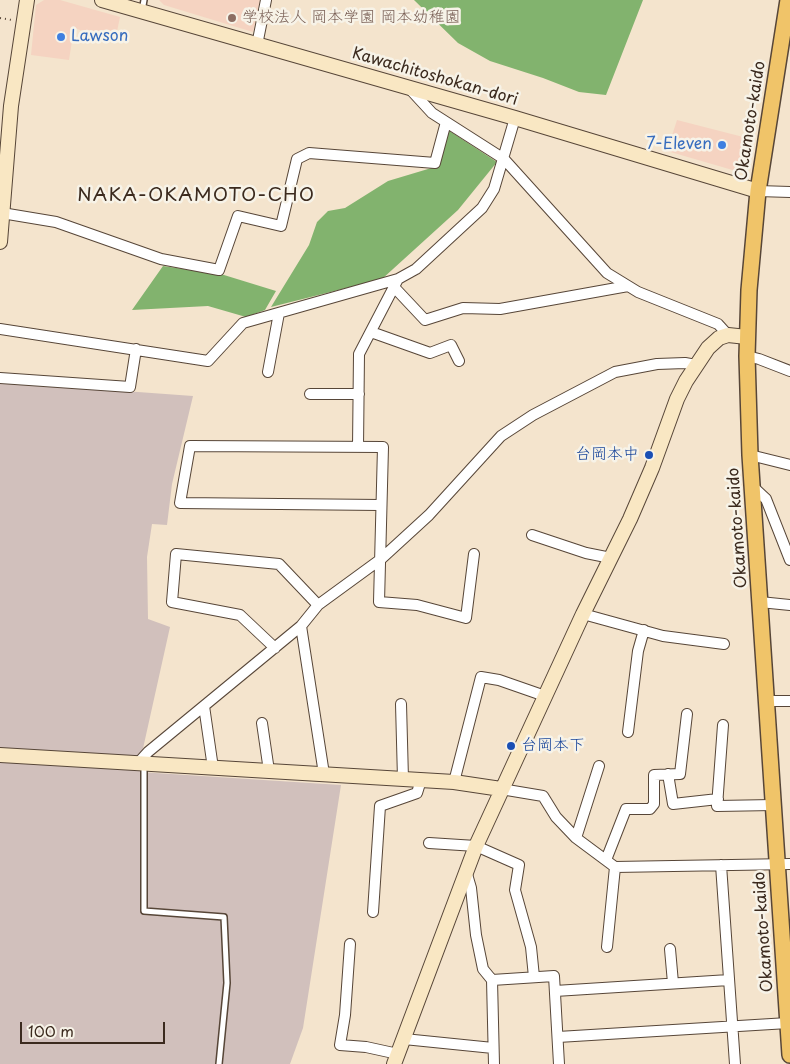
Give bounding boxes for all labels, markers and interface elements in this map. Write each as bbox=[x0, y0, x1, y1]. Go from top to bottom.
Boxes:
place label: 学校法人 岡本学園 岡本幼稚園 bbox=[242, 8, 460, 28]
marker: 学校法人 岡本学園 岡本幼稚園 bbox=[226, 12, 238, 24]
place label: Lawson bbox=[71, 27, 128, 47]
marker: Lawson bbox=[55, 31, 67, 43]
street label: Kawachitoshokan-dori bbox=[350, 44, 520, 110]
street label: Okamoto-kaido bbox=[732, 60, 770, 182]
place label: 7-Eleven bbox=[647, 135, 712, 155]
marker: 7-Eleven bbox=[716, 139, 728, 151]
district label: NAKA-OKAMOTO-CHO bbox=[75, 185, 317, 207]
place label: 台岡本中 bbox=[575, 445, 639, 465]
marker: 台岡本中 bbox=[643, 449, 655, 461]
street label: Okamoto-kaido bbox=[724, 467, 752, 589]
place label: 台岡本下 bbox=[521, 736, 585, 756]
marker: 台岡本下 bbox=[505, 740, 517, 752]
street label: Okamoto-kaido bbox=[750, 871, 778, 993]
scale bar bbox=[22, 1012, 168, 1044]
text: 100 m bbox=[28, 1019, 74, 1042]

